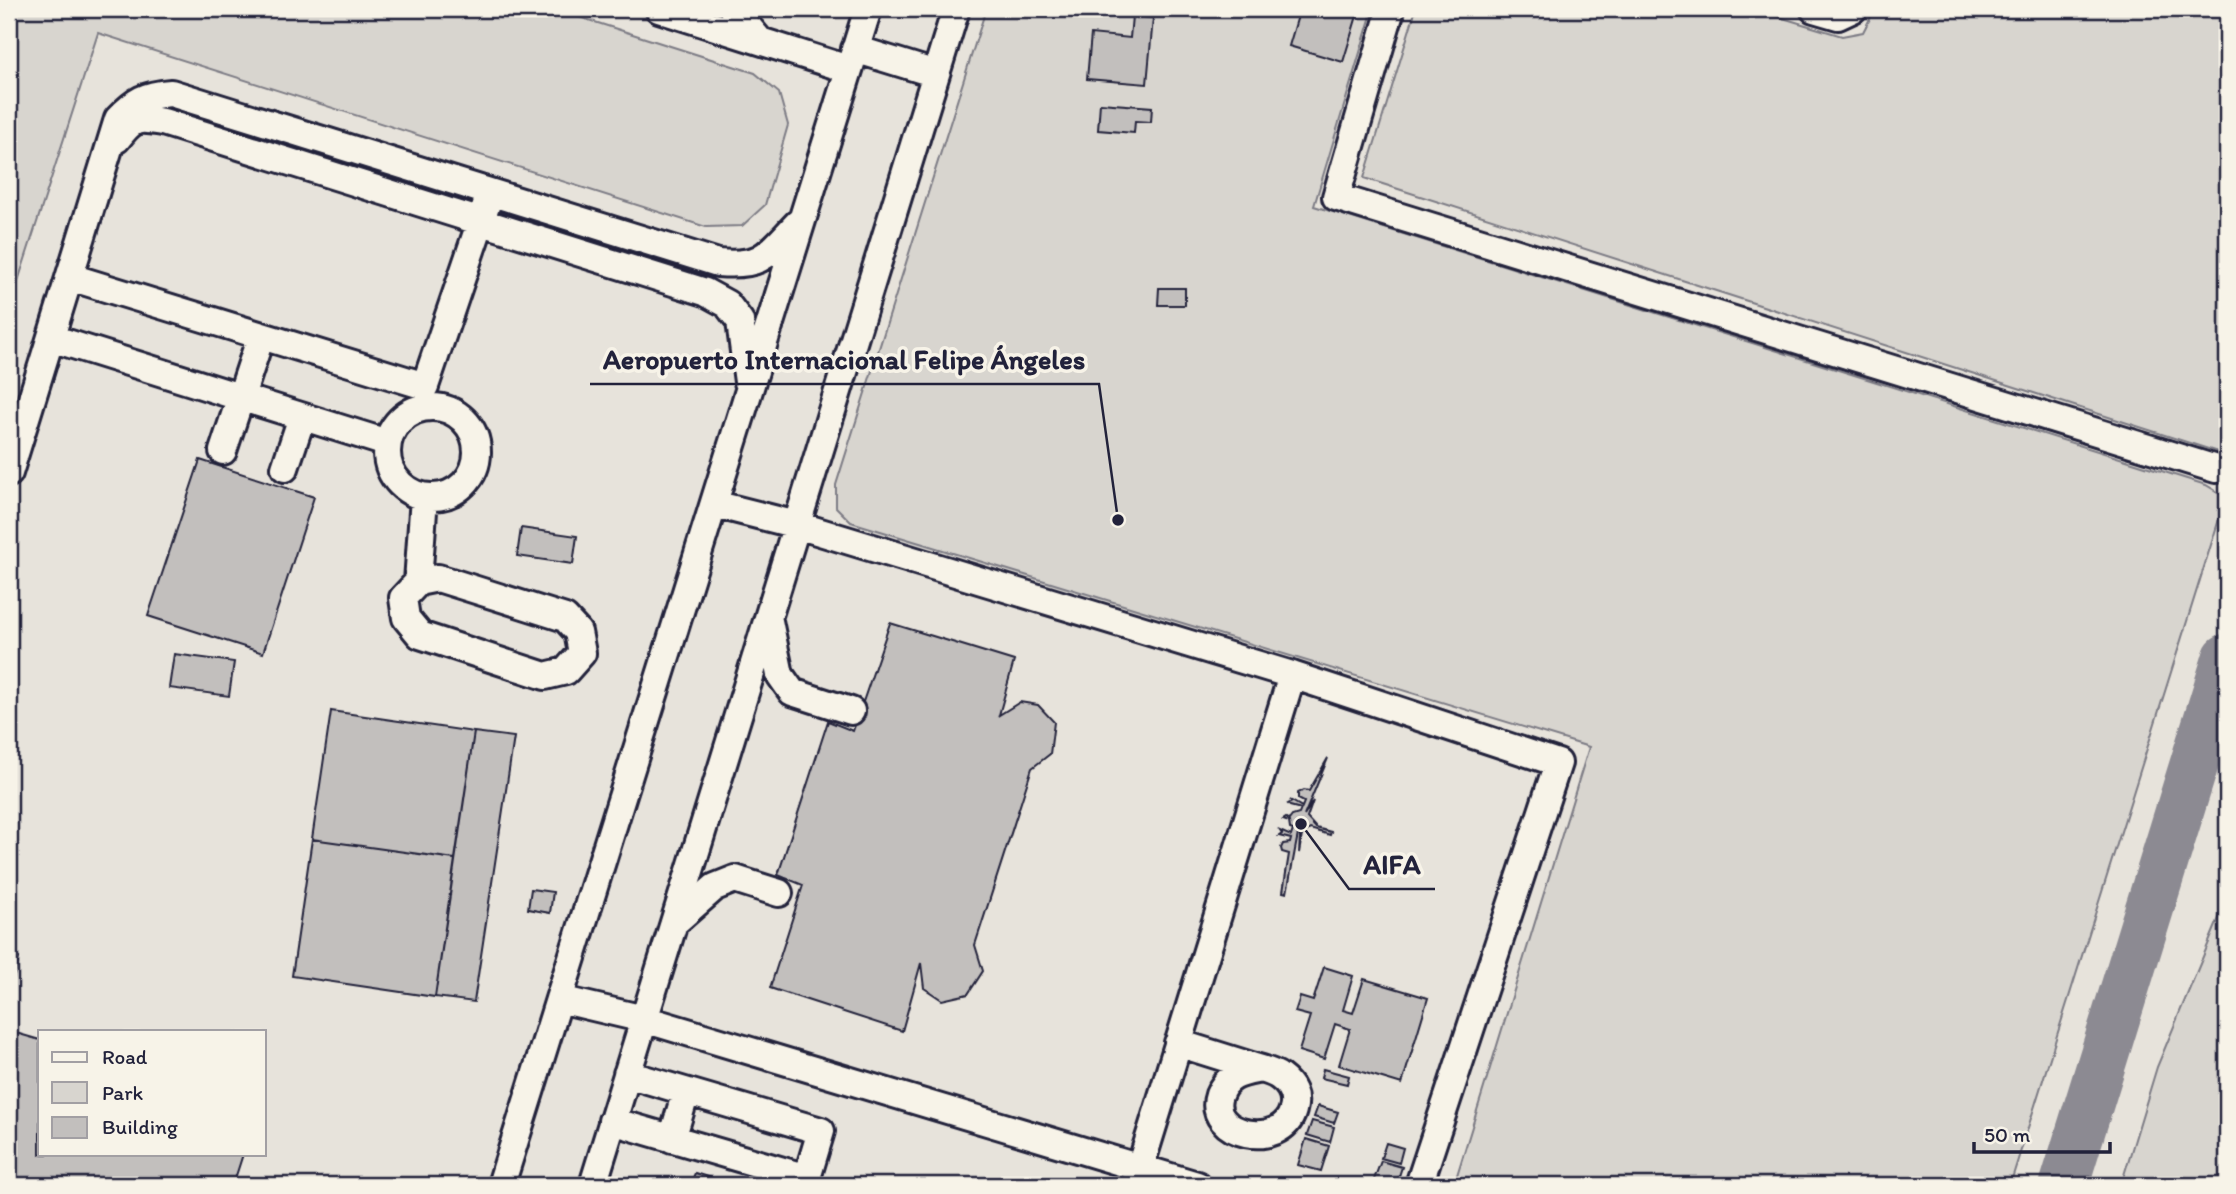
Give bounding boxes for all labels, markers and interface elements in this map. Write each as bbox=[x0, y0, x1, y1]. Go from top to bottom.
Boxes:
callout: Aeropuerto Internacional Felipe Ángeles bbox=[590, 335, 1099, 384]
text: Aeropuerto Internacional Felipe Ángeles bbox=[602, 342, 1085, 376]
callout: AIFA bbox=[1349, 840, 1435, 889]
text: AIFA bbox=[1362, 847, 1421, 881]
legend bbox=[38, 1030, 266, 1156]
text: Road bbox=[102, 1044, 148, 1069]
text: Park bbox=[102, 1080, 144, 1105]
scale bar bbox=[1974, 1110, 2110, 1154]
text: Building bbox=[102, 1114, 178, 1139]
text: 50 m bbox=[1984, 1122, 2031, 1147]

